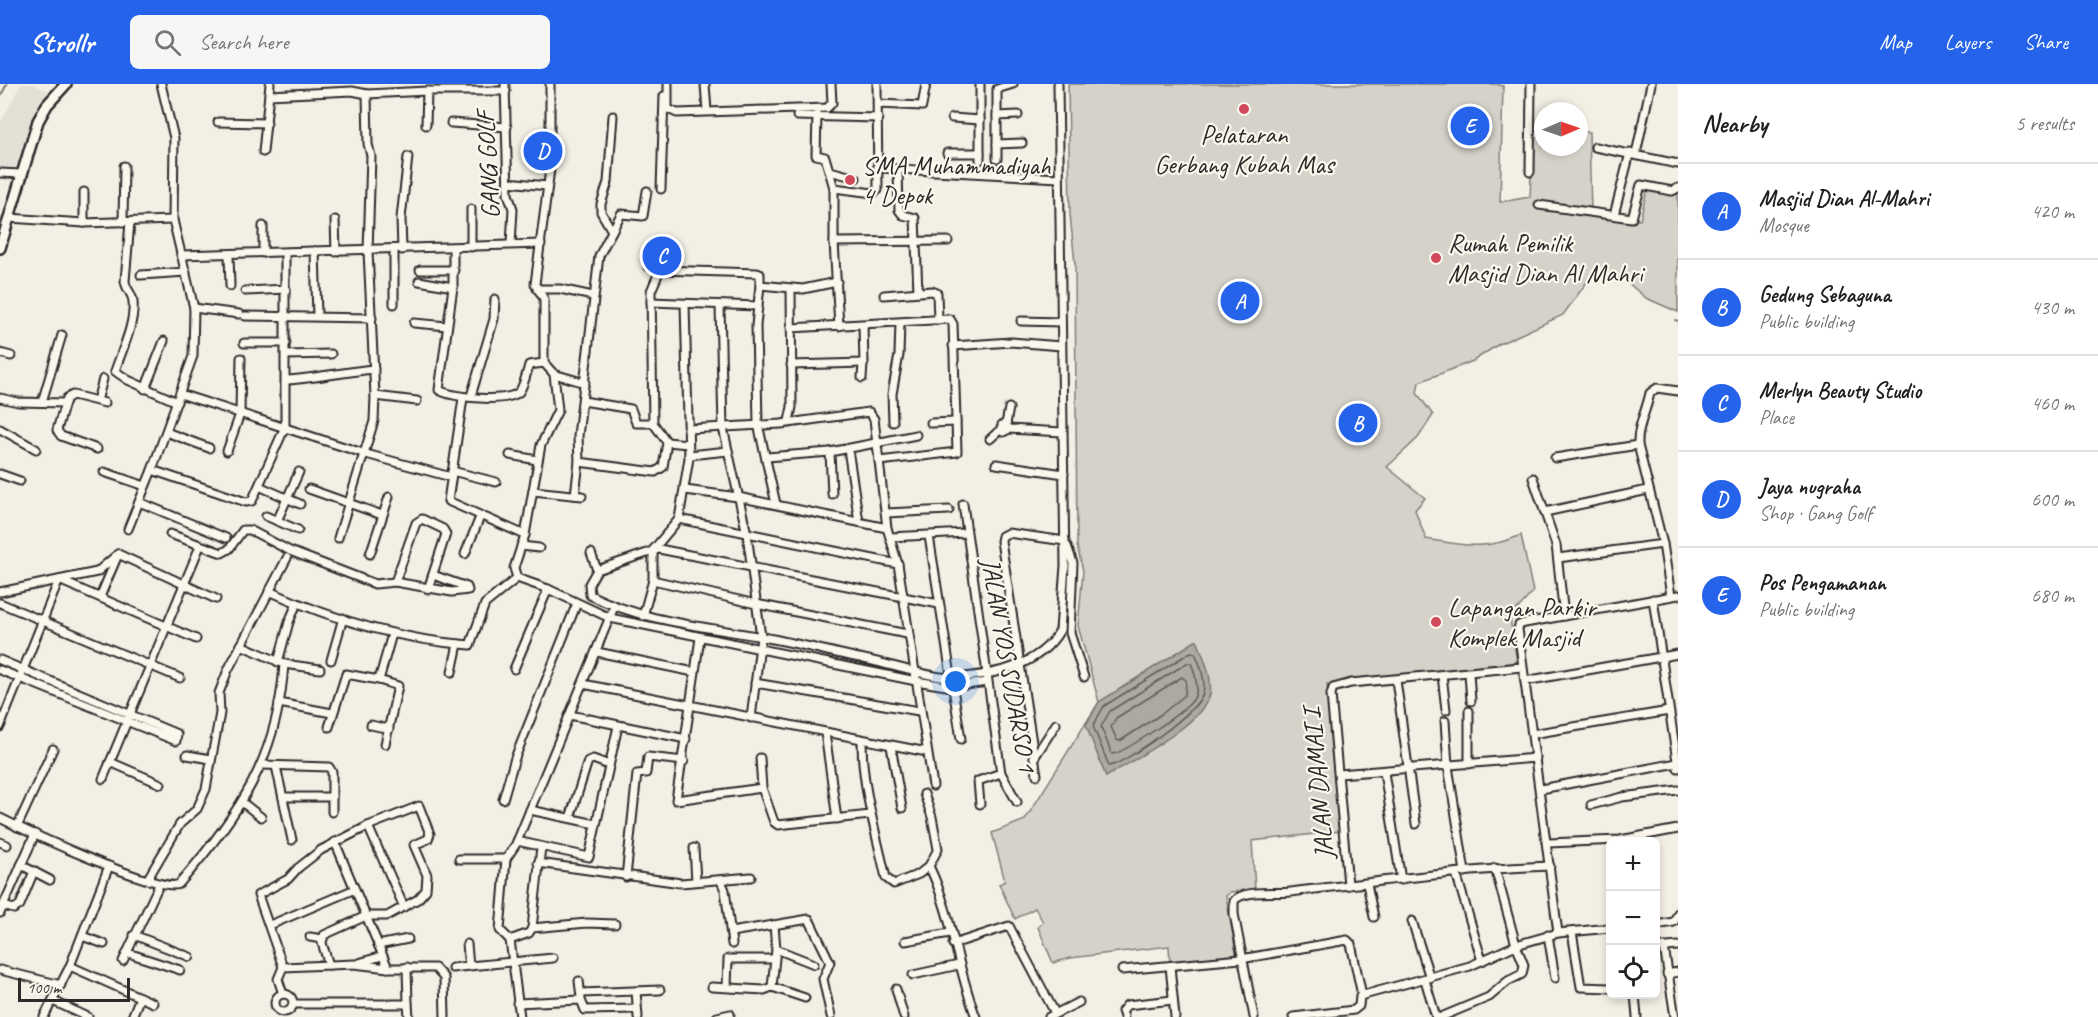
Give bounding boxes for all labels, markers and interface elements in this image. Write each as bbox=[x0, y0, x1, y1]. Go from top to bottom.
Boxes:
search box bbox=[130, 15, 550, 69]
text: Strollr bbox=[30, 25, 94, 60]
icon: search bbox=[151, 26, 184, 59]
text: Search here bbox=[199, 28, 289, 56]
text: Map bbox=[1879, 29, 1912, 55]
text: Layers bbox=[1945, 29, 1991, 55]
text: Share bbox=[2024, 29, 2068, 55]
marker: Pelataran Gerbang Kubah Mas bbox=[1237, 102, 1251, 116]
north arrow bbox=[1534, 102, 1588, 156]
pin: E bbox=[1450, 104, 1490, 148]
street label: GANG GOLF bbox=[469, 107, 507, 219]
text: Nearby bbox=[1702, 107, 1767, 140]
text: 5 results bbox=[2015, 111, 2074, 136]
place label: Pelataran Gerbang Kubah Mas bbox=[1154, 118, 1336, 181]
pin: D bbox=[524, 128, 562, 174]
place label: SMA Muhammadiyah 4 Depok bbox=[862, 149, 1052, 212]
marker: SMA Muhammadiyah 4 Depok bbox=[843, 173, 857, 187]
text: Masjid Dian Al-Mahri bbox=[1759, 185, 1929, 213]
text: A bbox=[1716, 199, 1727, 224]
text: 420 m bbox=[2031, 199, 2074, 224]
text: Mosque bbox=[1759, 213, 1809, 238]
place label: Rumah Pemilik Masjid Dian Al Mahri bbox=[1448, 227, 1646, 290]
pin: C bbox=[642, 234, 682, 279]
marker: Rumah Pemilik Masjid Dian Al Mahri bbox=[1429, 251, 1443, 265]
pin: A bbox=[1220, 278, 1260, 324]
text: Gedung Sebaguna bbox=[1759, 281, 1891, 309]
text: B bbox=[1716, 295, 1727, 320]
text: 430 m bbox=[2031, 295, 2074, 320]
text: Public building bbox=[1759, 309, 1854, 334]
text: Merlyn Beauty Studio bbox=[1759, 377, 1921, 405]
text: C bbox=[1717, 391, 1726, 416]
text: 460 m bbox=[2031, 391, 2074, 416]
pin: B bbox=[1338, 400, 1378, 446]
text: Place bbox=[1759, 405, 1794, 430]
text: Jaya nugraha bbox=[1759, 473, 1860, 501]
text: D bbox=[1716, 487, 1727, 512]
text: 600 m bbox=[2031, 487, 2074, 512]
text: Shop · Gang Golf bbox=[1759, 501, 1872, 526]
street label: JALAN YOS SUDARSO 1 bbox=[974, 553, 1044, 776]
text: Pos Pengamanan bbox=[1759, 569, 1886, 597]
text: E bbox=[1716, 583, 1727, 608]
text: 680 m bbox=[2031, 583, 2074, 608]
place label: Lapangan Parkir Komplek Masjid bbox=[1448, 591, 1598, 654]
text: Public building bbox=[1759, 597, 1854, 622]
marker: Lapangan Parkir Komplek Masjid bbox=[1429, 615, 1443, 629]
your location bbox=[941, 667, 970, 696]
street label: JALAN DAMAI I bbox=[1294, 702, 1341, 863]
map controls bbox=[1606, 837, 1660, 999]
button: + bbox=[1606, 837, 1660, 891]
button: − bbox=[1606, 891, 1660, 945]
button: locate bbox=[1606, 945, 1660, 999]
scale bar bbox=[18, 975, 130, 1002]
text: 100 m bbox=[27, 978, 61, 998]

